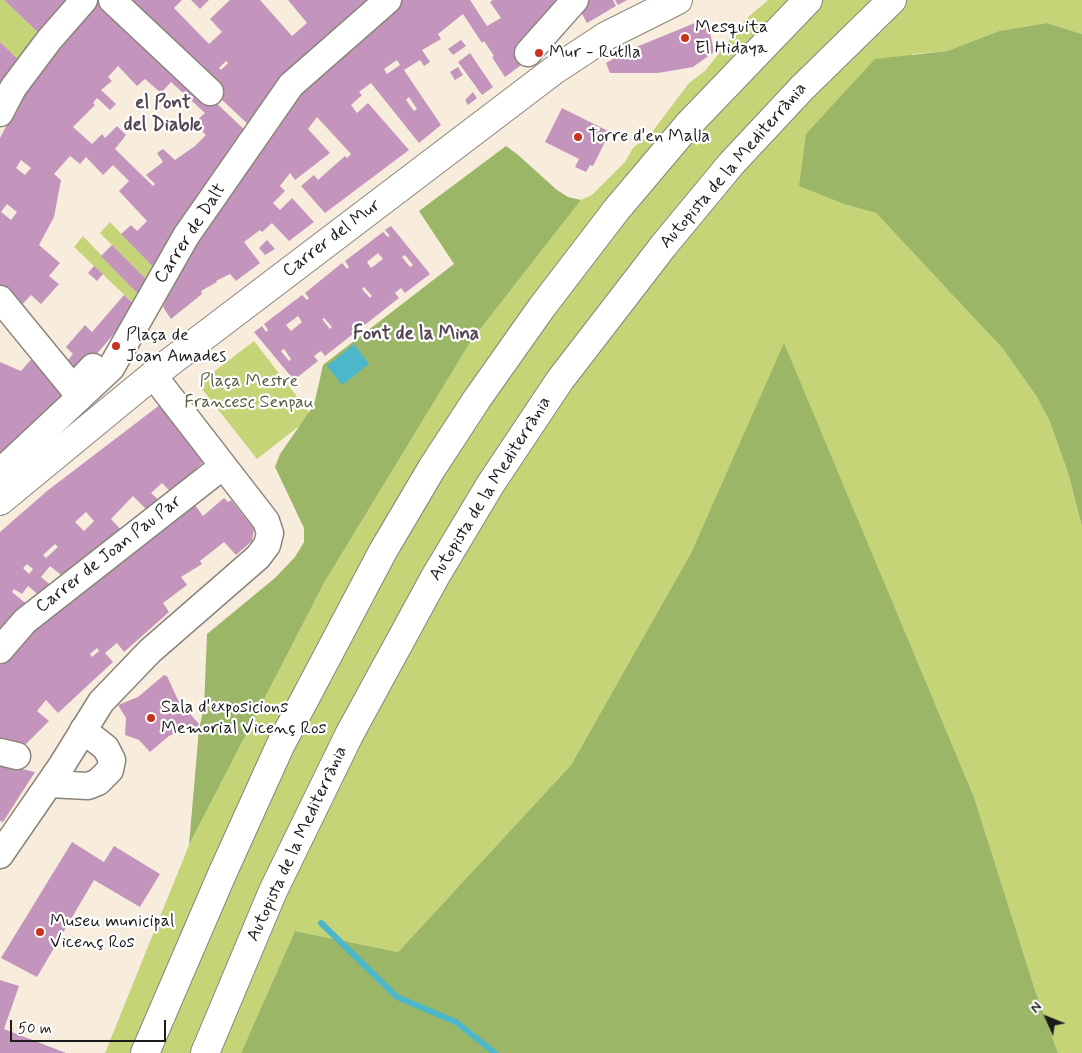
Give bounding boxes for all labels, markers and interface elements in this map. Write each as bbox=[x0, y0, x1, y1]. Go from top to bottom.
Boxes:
place label: Mesquita El Hidaya bbox=[695, 17, 768, 59]
marker: Mesquita El Hidaya bbox=[679, 32, 691, 44]
place label: Mur - Rutlla bbox=[549, 42, 641, 64]
marker: Mur - Rutlla bbox=[533, 47, 545, 59]
street label: Autopista de la Mediterrània bbox=[656, 78, 812, 254]
district label: el Pont del Diable bbox=[124, 93, 202, 137]
place label: Torre d'en Malla bbox=[588, 126, 710, 148]
marker: Torre d'en Malla bbox=[572, 131, 584, 143]
street label: Carrer de Dalt bbox=[151, 180, 231, 288]
street label: Carrer del Mur bbox=[279, 195, 385, 283]
district label: Font de la Mina bbox=[353, 324, 479, 346]
place label: Plaça de Joan Amades bbox=[126, 325, 226, 368]
marker: Plaça de Joan Amades bbox=[110, 340, 122, 352]
park label: Plaça Mestre Francesc Senpau bbox=[184, 371, 314, 414]
street label: Autopista de la Mediterrània bbox=[425, 393, 557, 585]
street label: Carrer de Joan Pau Par bbox=[32, 491, 186, 619]
place label: Sala d'exposicions Memorial Vicenç Ros bbox=[161, 697, 327, 740]
marker: Sala d'exposicions Memorial Vicenç Ros bbox=[145, 712, 157, 724]
street label: Autopista de la Mediterrània bbox=[243, 743, 353, 945]
place label: Museu municipal Vicenç Ros bbox=[50, 911, 174, 954]
marker: Museu municipal Vicenç Ros bbox=[34, 926, 46, 938]
north arrow bbox=[1022, 993, 1072, 1043]
text: N bbox=[1026, 998, 1046, 1017]
scale bar bbox=[12, 1010, 169, 1042]
text: 50 m bbox=[18, 1019, 52, 1039]

